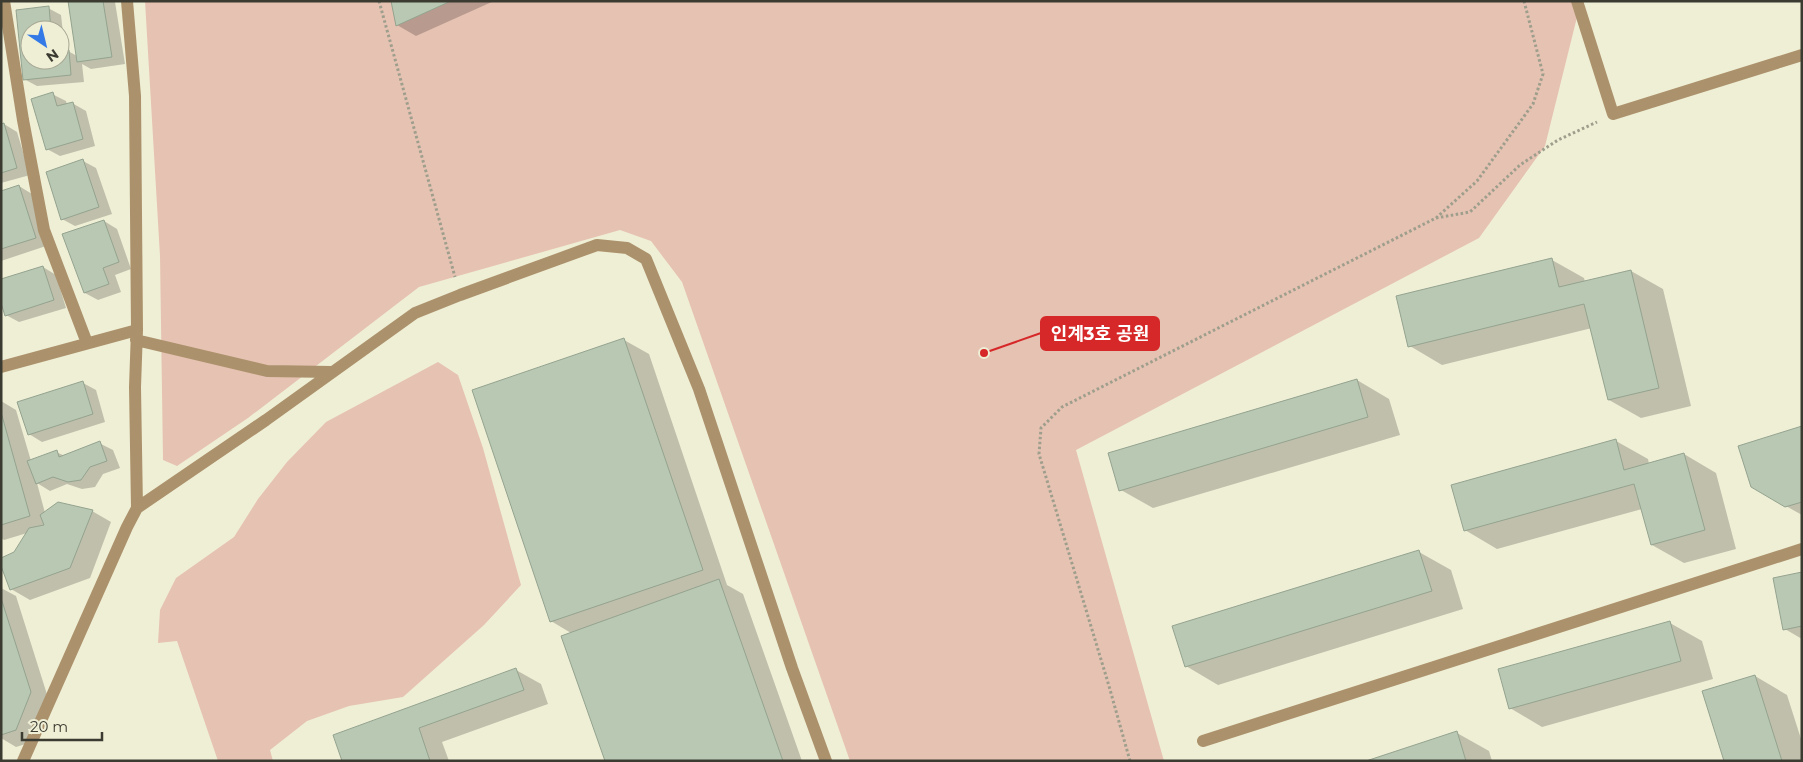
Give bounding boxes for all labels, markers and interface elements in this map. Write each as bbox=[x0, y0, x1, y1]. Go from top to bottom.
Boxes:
north arrow bbox=[20, 20, 70, 70]
text: N bbox=[43, 45, 62, 66]
callout: 인계3호 공원 bbox=[1041, 317, 1159, 350]
text: 인계3호 공원 bbox=[1051, 323, 1149, 345]
scale bar bbox=[22, 710, 102, 742]
text: 20 m bbox=[30, 717, 68, 736]

